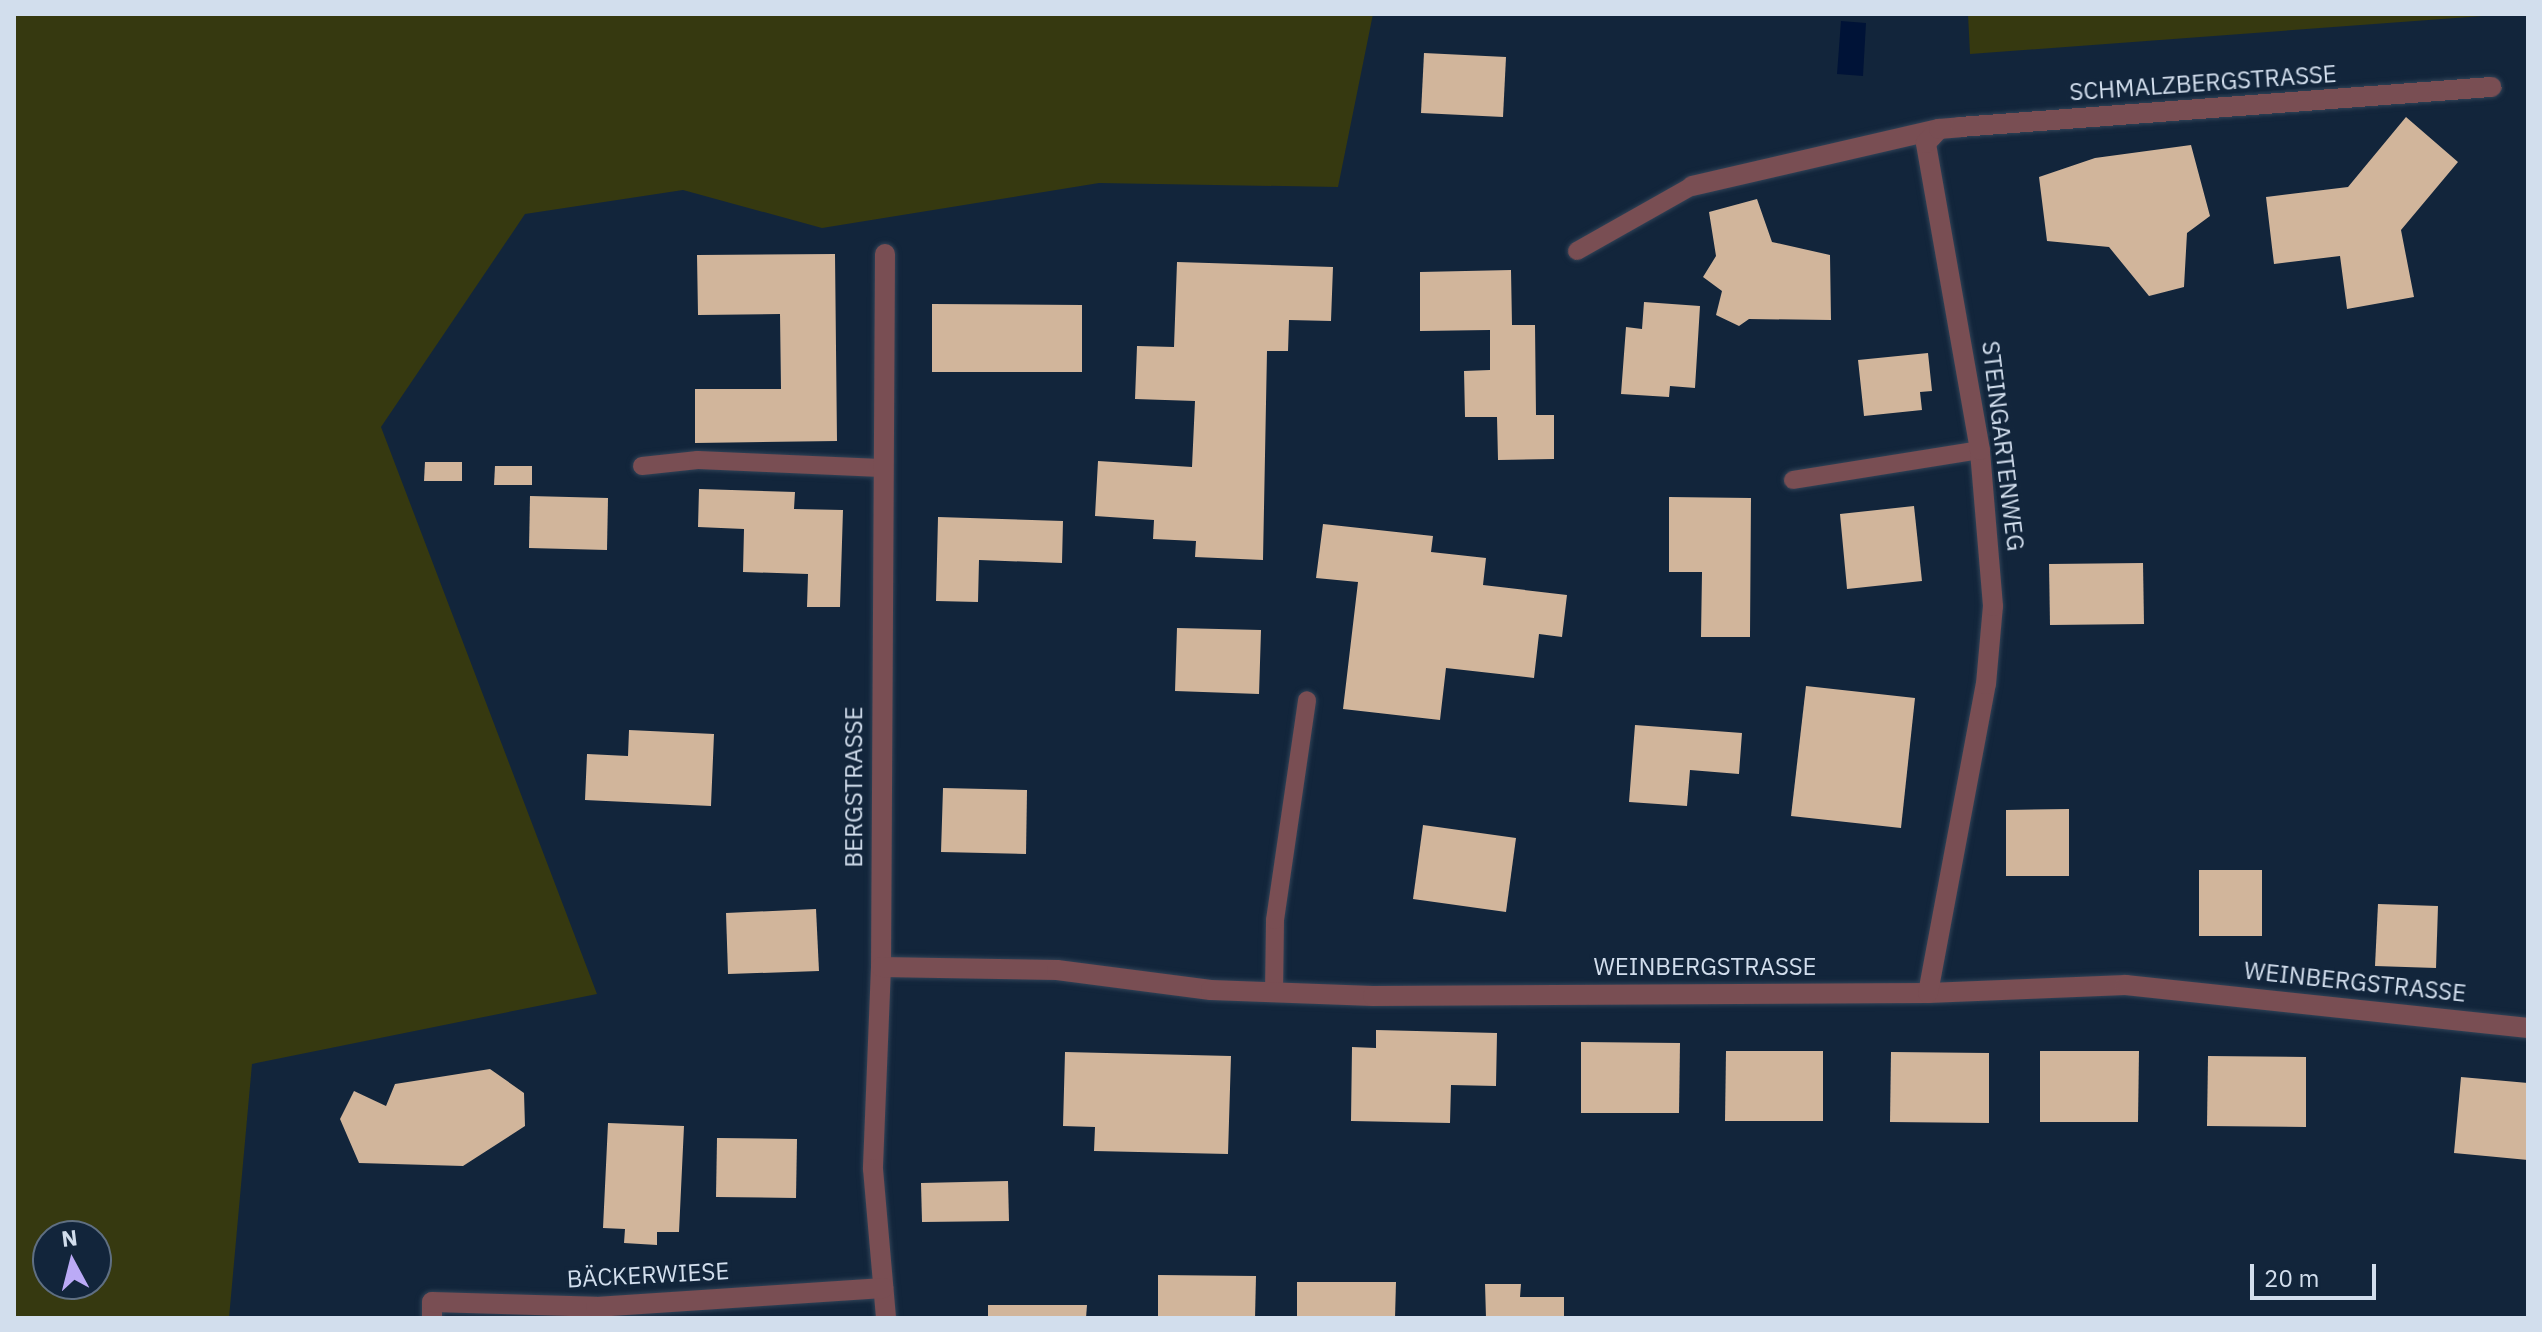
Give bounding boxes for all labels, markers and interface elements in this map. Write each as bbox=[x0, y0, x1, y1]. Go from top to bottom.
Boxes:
street label: SCHMALZBERGSTRASSE bbox=[2068, 59, 2338, 107]
street label: STEINGARTENWEG bbox=[1976, 339, 2030, 553]
street label: BERGSTRASSE bbox=[840, 706, 868, 868]
street label: WEINBERGSTRASSE bbox=[1593, 953, 1817, 981]
street label: WEINBERGSTRASSE bbox=[2243, 956, 2467, 1008]
north arrow bbox=[32, 1220, 112, 1300]
text: N bbox=[60, 1222, 79, 1253]
scale bar bbox=[2254, 1248, 2380, 1298]
street label: BÄCKERWIESE bbox=[566, 1256, 730, 1294]
text: 20 m bbox=[2264, 1262, 2319, 1294]

